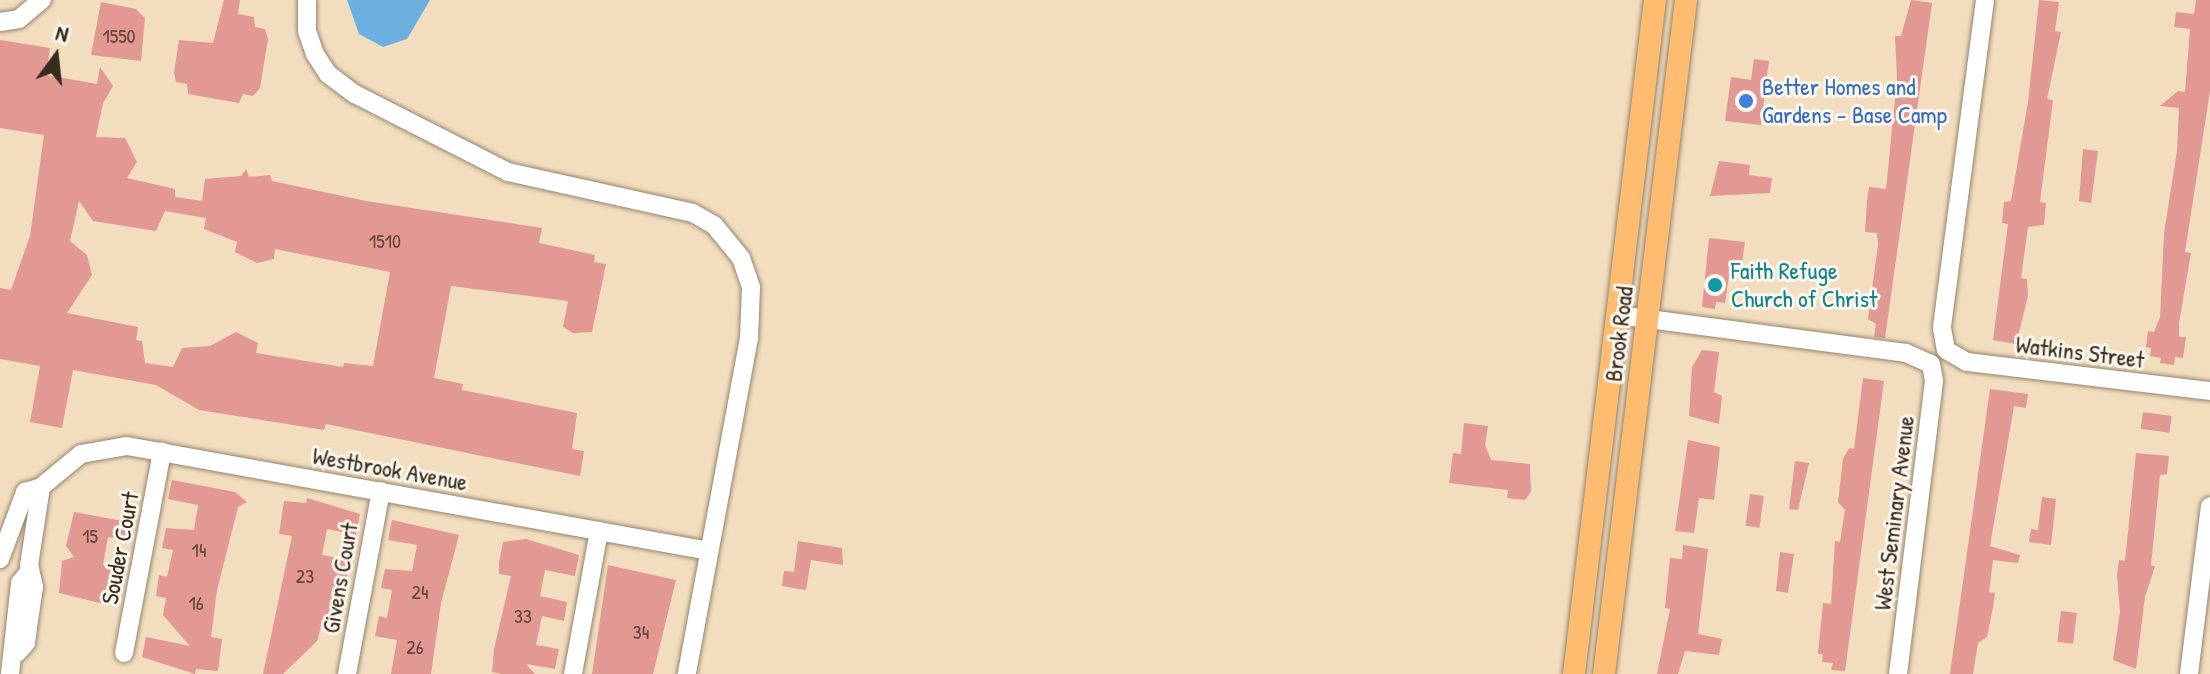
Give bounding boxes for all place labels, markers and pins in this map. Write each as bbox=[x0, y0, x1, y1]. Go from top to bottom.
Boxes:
place label: Better Homes and Gardens - Base Camp bbox=[1762, 73, 1947, 129]
marker: Better Homes and Gardens - Base Camp bbox=[1737, 92, 1755, 110]
place label: Faith Refuge Church of Christ bbox=[1731, 257, 1877, 313]
marker: Faith Refuge Church of Christ bbox=[1706, 276, 1724, 294]

